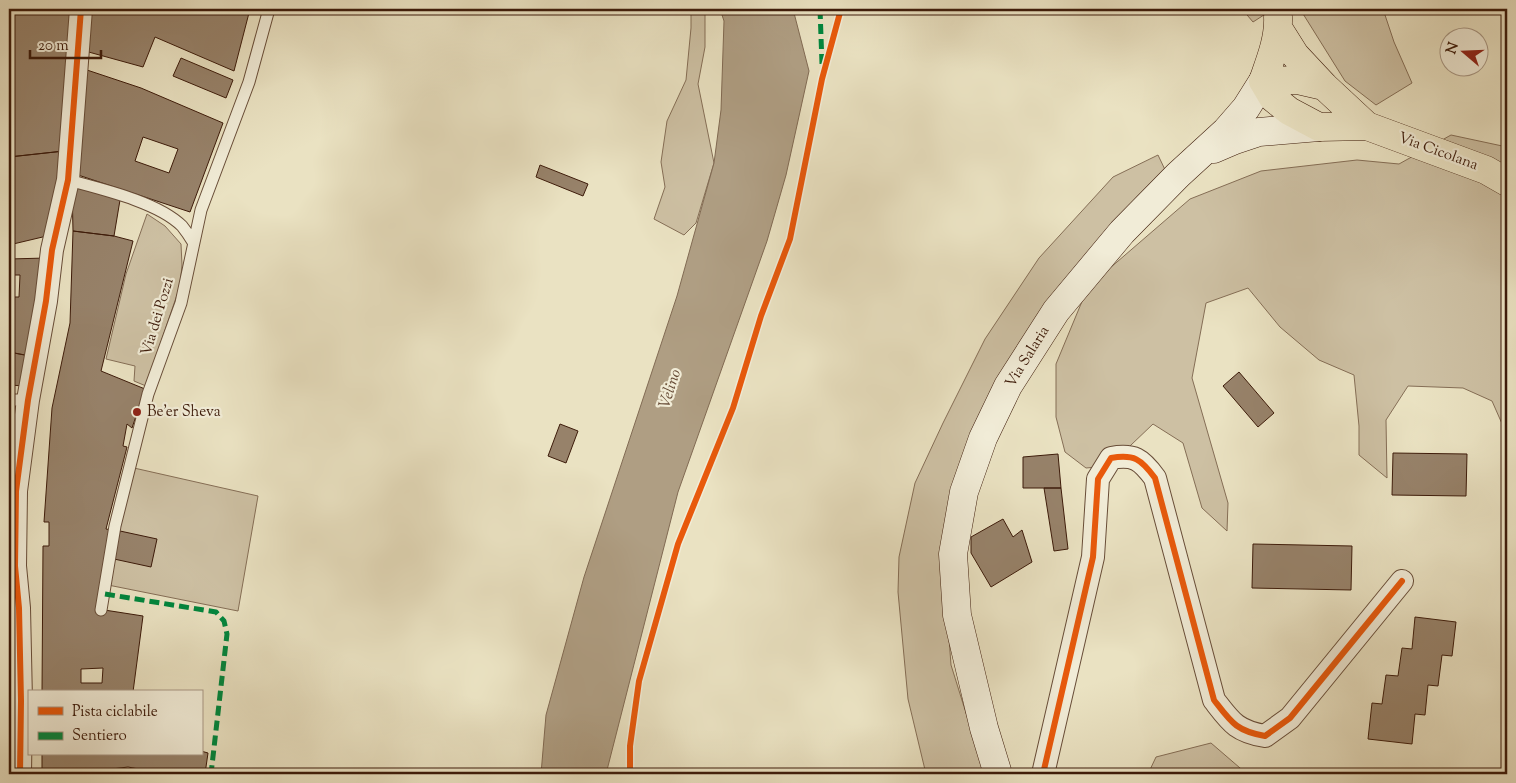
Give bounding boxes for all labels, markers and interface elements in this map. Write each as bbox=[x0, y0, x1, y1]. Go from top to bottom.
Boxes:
scale bar bbox=[30, 28, 101, 60]
north arrow bbox=[1438, 28, 1488, 78]
text: 20 m bbox=[38, 36, 69, 57]
text: N bbox=[1442, 40, 1465, 57]
street label: Via Cicolana bbox=[1395, 128, 1481, 176]
street label: Via dei Pozzi bbox=[136, 276, 180, 358]
street label: Via Salaria bbox=[1001, 322, 1055, 392]
water label: Velino bbox=[654, 366, 688, 412]
place label: Be'er Sheva bbox=[147, 402, 221, 423]
marker: Be'er Sheva bbox=[131, 406, 143, 418]
legend bbox=[28, 690, 202, 756]
text: Pista ciclabile bbox=[72, 702, 158, 723]
text: Sentiero bbox=[72, 726, 127, 747]

